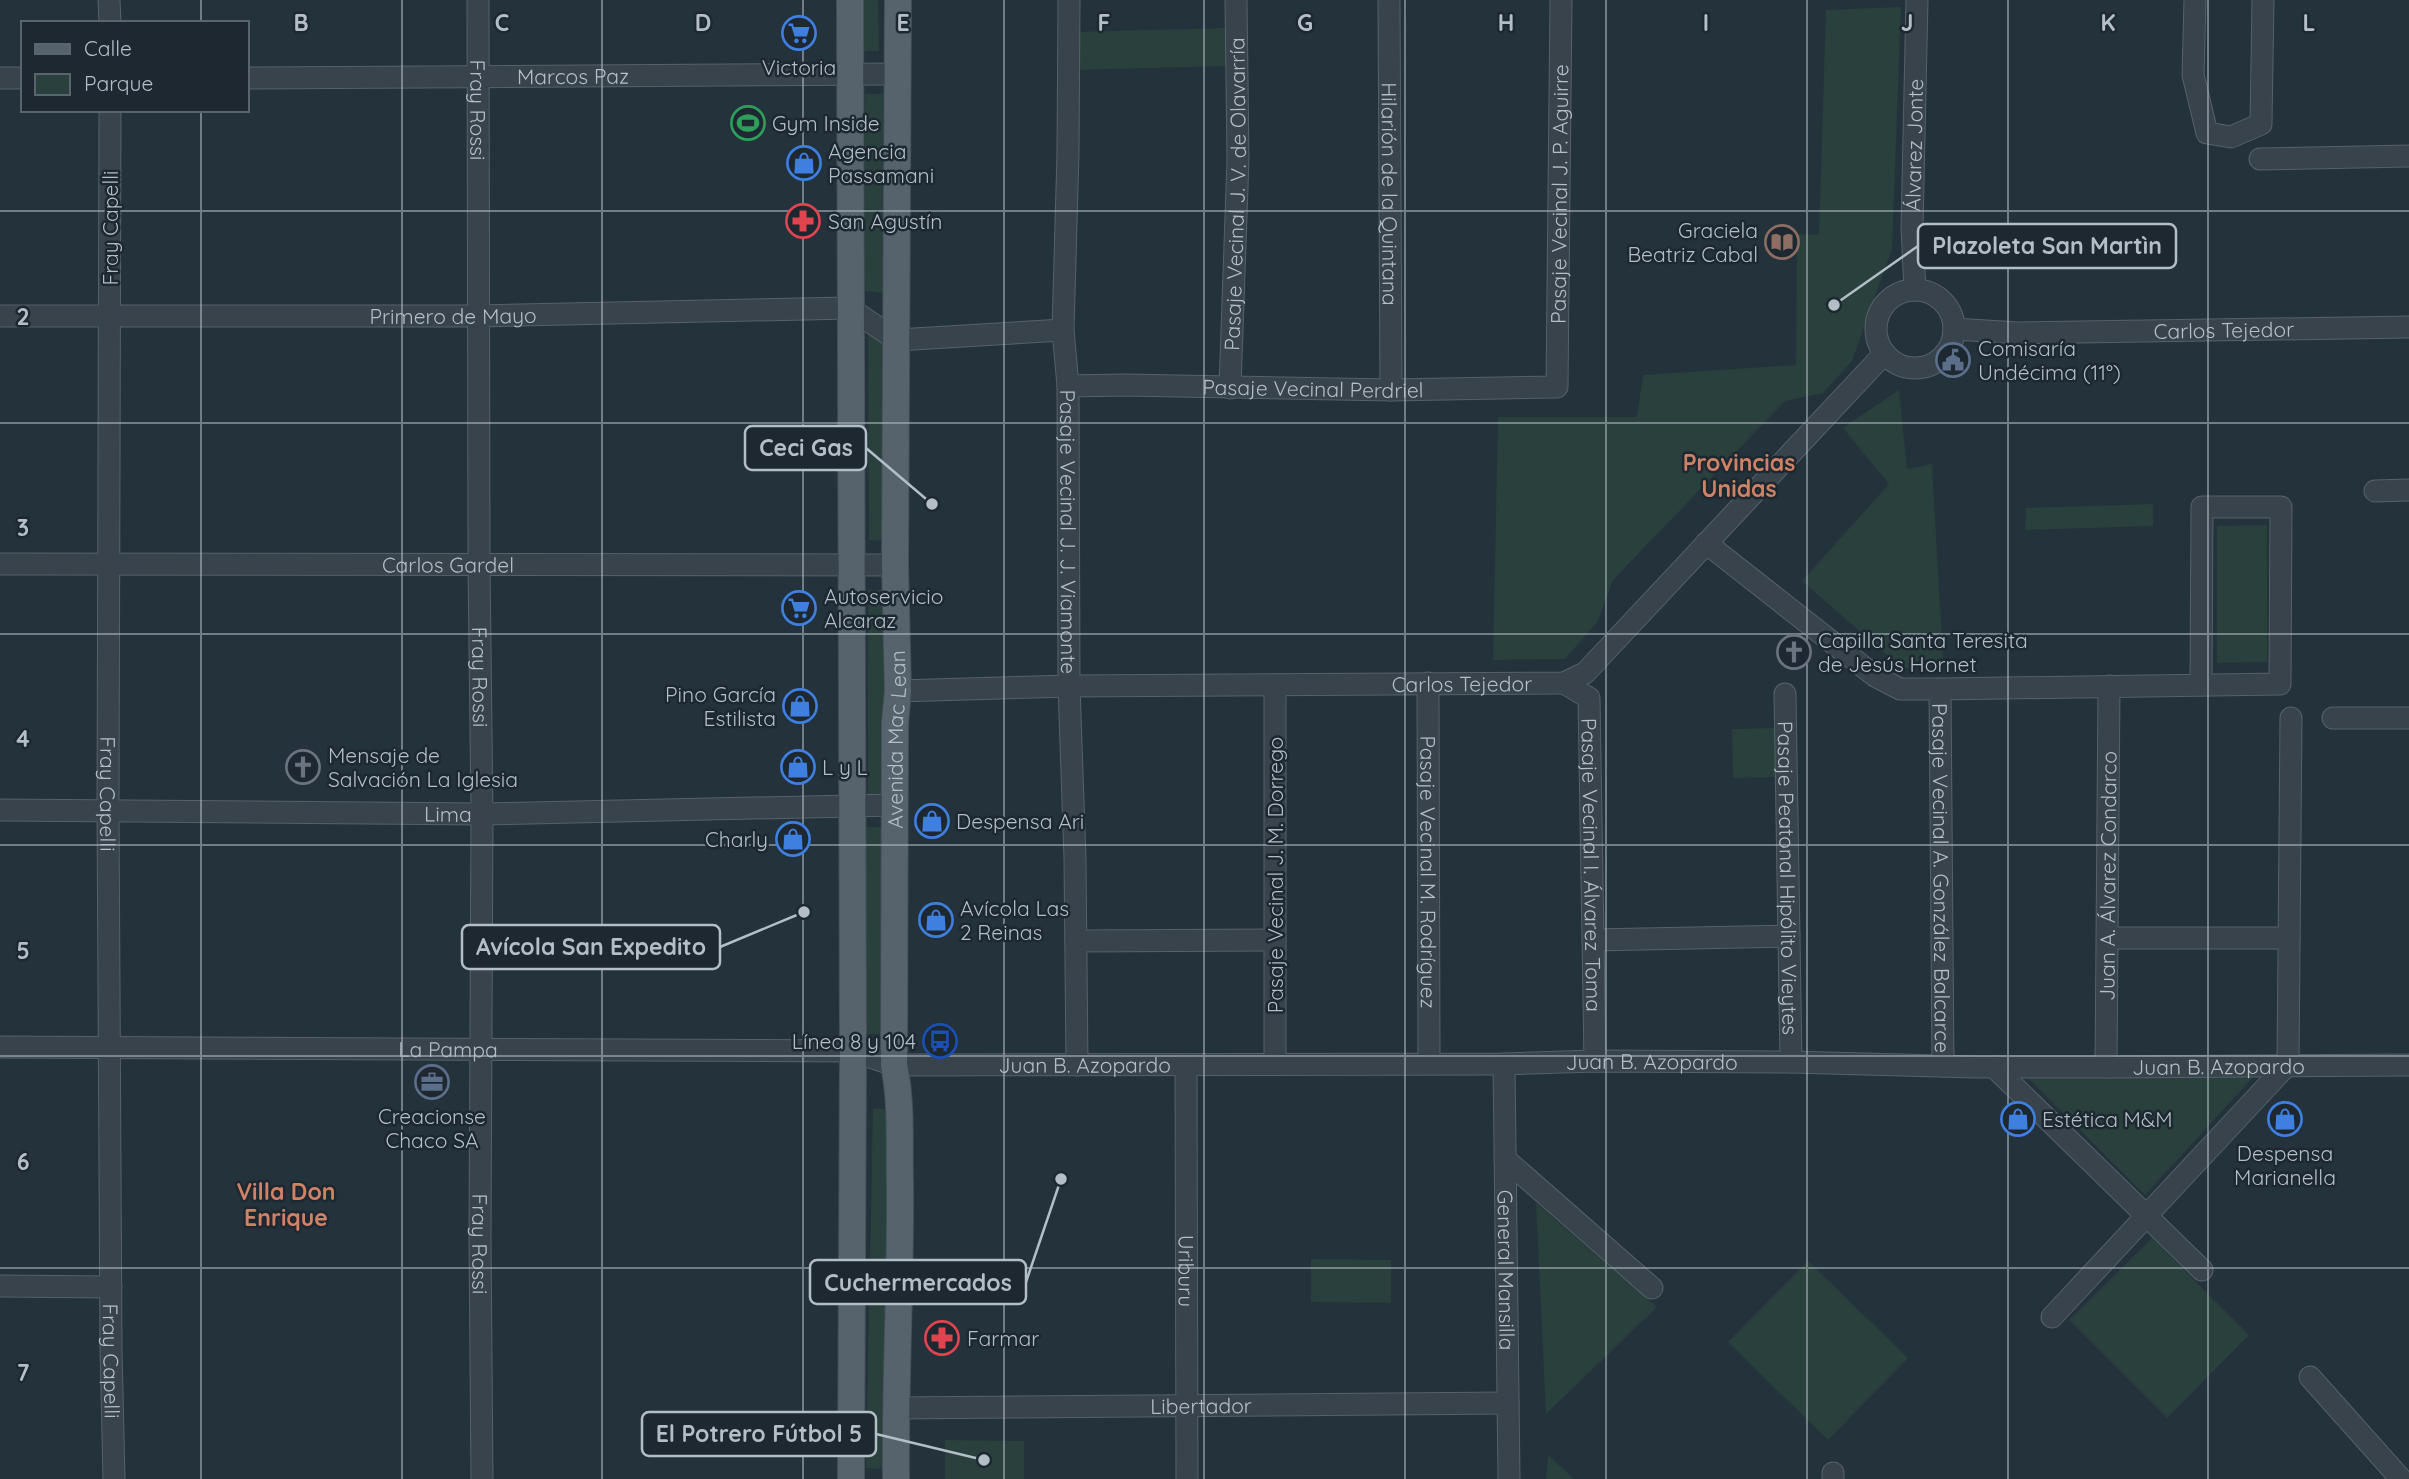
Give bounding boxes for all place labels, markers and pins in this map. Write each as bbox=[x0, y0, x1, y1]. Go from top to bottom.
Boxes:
supermarket icon: Victoria bbox=[780, 14, 818, 52]
place label: Victoria bbox=[762, 54, 836, 80]
sports icon: Gym Inside bbox=[729, 104, 767, 142]
place label: Gym Inside bbox=[772, 110, 880, 136]
place label: Agencia Passamani bbox=[828, 138, 934, 188]
shop icon: Agencia Passamani bbox=[785, 144, 823, 182]
pharmacy icon: San Agustín bbox=[784, 202, 822, 240]
place label: San Agustín bbox=[828, 208, 942, 234]
place label: Graciela Beatriz Cabal bbox=[1627, 217, 1758, 267]
library icon: Graciela Beatriz Cabal bbox=[1763, 223, 1801, 261]
callout: Plazoleta San Martìn bbox=[1918, 224, 2176, 268]
place label: Comisaría Undécima (11°) bbox=[1978, 335, 2121, 385]
public building icon: Comisaría Undécima (11°) bbox=[1934, 341, 1972, 379]
callout: Ceci Gas bbox=[745, 426, 866, 470]
place label: Autoservicio Alcaraz bbox=[824, 583, 944, 633]
supermarket icon: Autoservicio Alcaraz bbox=[780, 589, 818, 627]
place label: Capilla Santa Teresita de Jesús Hornet bbox=[1818, 627, 2028, 677]
church icon: Capilla Santa Teresita de Jesús Hornet bbox=[1775, 633, 1813, 671]
place label: Pino García Estilista bbox=[665, 681, 776, 731]
shop icon: Pino García Estilista bbox=[781, 687, 819, 725]
place label: Mensaje de Salvación La Iglesia bbox=[328, 742, 518, 792]
church icon: Mensaje de Salvación La Iglesia bbox=[284, 748, 322, 786]
shop icon: L y L bbox=[779, 748, 817, 786]
place label: L y L bbox=[822, 754, 868, 780]
shop icon: Despensa Ari bbox=[913, 802, 951, 840]
place label: Despensa Ari bbox=[956, 808, 1084, 834]
shop icon: Charly bbox=[774, 820, 812, 858]
place label: Charly bbox=[705, 826, 768, 852]
place label: Avícola Las 2 Reinas bbox=[960, 895, 1069, 945]
shop icon: Avícola Las 2 Reinas bbox=[917, 901, 955, 939]
callout: Avícola San Expedito bbox=[462, 925, 720, 969]
bus stop icon: Línea 8 y 104 bbox=[921, 1022, 959, 1060]
place label: Línea 8 y 104 bbox=[792, 1028, 916, 1054]
office icon: Creacionse Chaco SA bbox=[413, 1063, 451, 1101]
shop icon: Estética M&M bbox=[1999, 1100, 2037, 1138]
shop icon: Despensa Marianella bbox=[2266, 1100, 2304, 1138]
place label: Creacionse Chaco SA bbox=[378, 1103, 486, 1153]
place label: Estética M&M bbox=[2042, 1106, 2173, 1132]
place label: Despensa Marianella bbox=[2234, 1140, 2336, 1190]
callout: Cuchermercados bbox=[810, 1260, 1026, 1304]
pharmacy icon: Farmar bbox=[923, 1319, 961, 1357]
place label: Farmar bbox=[967, 1325, 1039, 1351]
callout: El Potrero Fútbol 5 bbox=[642, 1412, 876, 1456]

